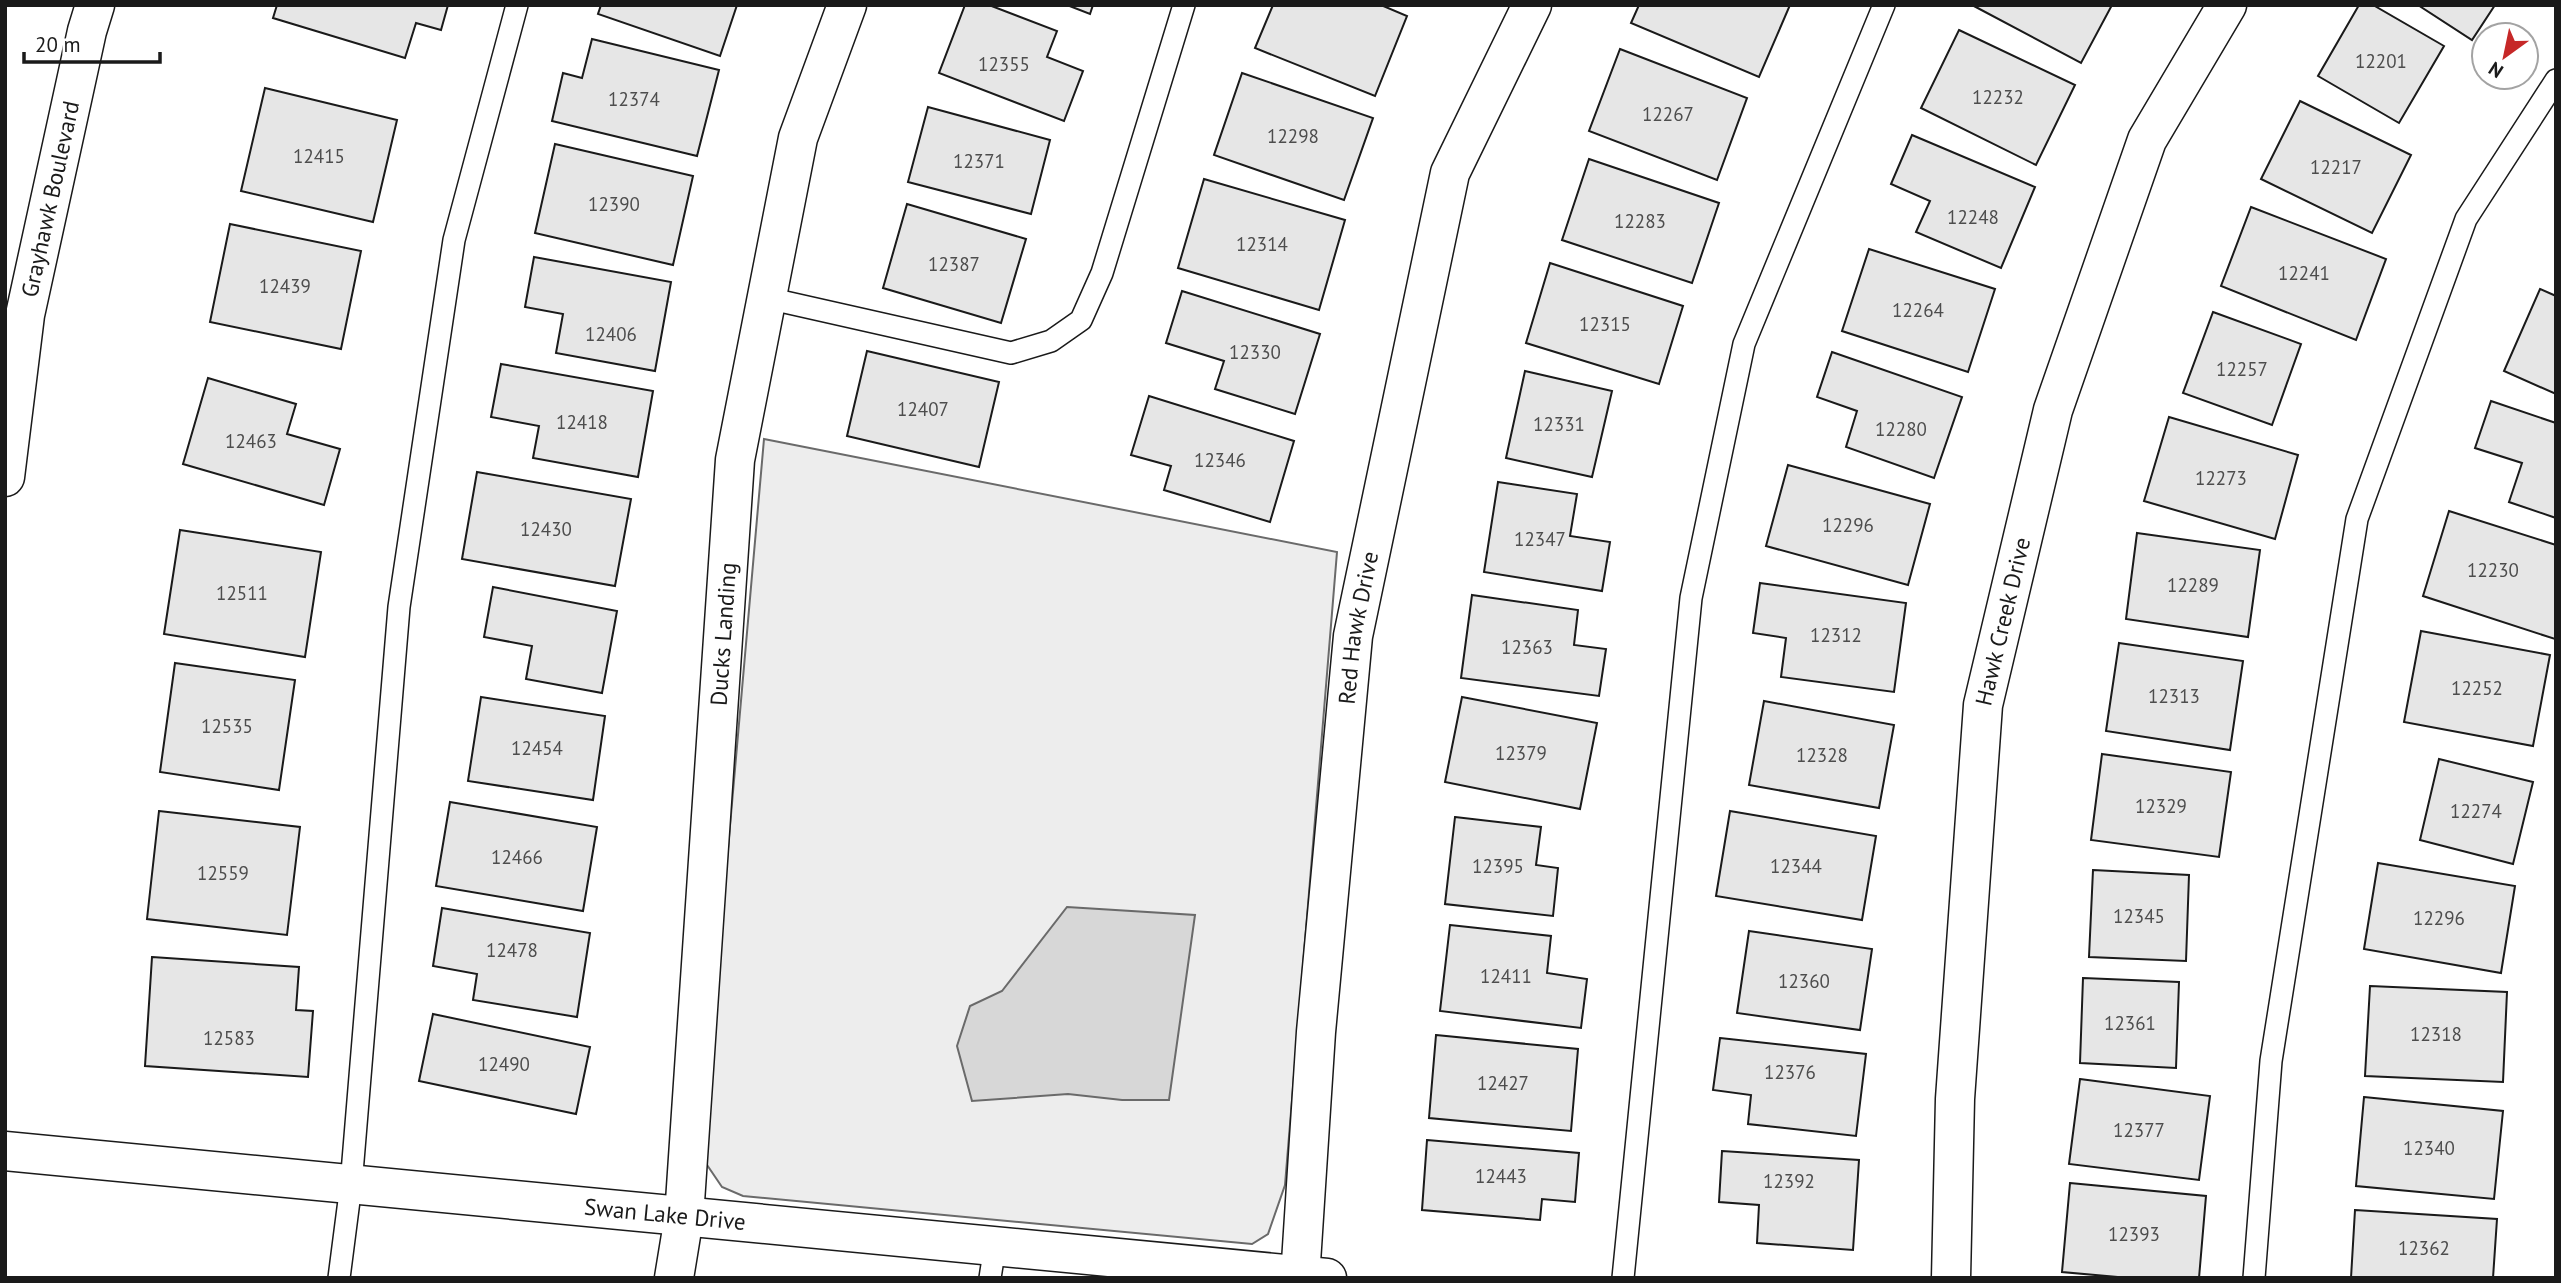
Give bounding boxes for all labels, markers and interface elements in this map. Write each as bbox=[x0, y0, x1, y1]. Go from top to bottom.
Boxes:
scale bar bbox=[24, 21, 161, 65]
north arrow bbox=[2470, 21, 2540, 91]
text: 20 m bbox=[35, 31, 81, 58]
house number: 12201 bbox=[2355, 49, 2407, 73]
house number: 12355 bbox=[978, 52, 1030, 76]
text: N bbox=[2484, 57, 2508, 84]
house number: 12232 bbox=[1972, 85, 2024, 109]
house number: 12374 bbox=[608, 87, 660, 111]
street label: Grayhawk Boulevard bbox=[14, 98, 85, 300]
house number: 12267 bbox=[1642, 102, 1694, 126]
house number: 12298 bbox=[1267, 124, 1319, 148]
house number: 12415 bbox=[293, 144, 345, 168]
house number: 12371 bbox=[953, 149, 1005, 173]
house number: 12217 bbox=[2310, 155, 2362, 179]
house number: 12390 bbox=[588, 192, 640, 216]
house number: 12248 bbox=[1947, 205, 1999, 229]
house number: 12283 bbox=[1614, 209, 1666, 233]
house number: 12314 bbox=[1236, 232, 1288, 256]
house number: 12387 bbox=[928, 252, 980, 276]
house number: 12241 bbox=[2278, 261, 2330, 285]
house number: 12439 bbox=[259, 274, 311, 298]
house number: 12264 bbox=[1892, 298, 1944, 322]
house number: 12315 bbox=[1579, 312, 1631, 336]
house number: 12406 bbox=[585, 322, 637, 346]
house number: 12330 bbox=[1229, 340, 1281, 364]
house number: 12257 bbox=[2216, 357, 2268, 381]
house number: 12407 bbox=[897, 397, 949, 421]
house number: 12418 bbox=[556, 410, 608, 434]
house number: 12331 bbox=[1533, 412, 1585, 436]
house number: 12280 bbox=[1875, 417, 1927, 441]
house number: 12463 bbox=[225, 429, 277, 453]
house number: 12346 bbox=[1194, 448, 1246, 472]
house number: 12273 bbox=[2195, 466, 2247, 490]
house number: 12296 bbox=[1822, 513, 1874, 537]
house number: 12430 bbox=[520, 517, 572, 541]
house number: 12347 bbox=[1514, 527, 1566, 551]
street label: Hawk Creek Drive bbox=[1968, 534, 2036, 708]
street label: Red Hawk Drive bbox=[1332, 549, 1384, 706]
house number: 12230 bbox=[2467, 558, 2519, 582]
street label: Ducks Landing bbox=[703, 561, 742, 707]
house number: 12289 bbox=[2167, 573, 2219, 597]
house number: 12511 bbox=[216, 581, 268, 605]
house number: 12312 bbox=[1810, 623, 1862, 647]
house number: 12363 bbox=[1501, 635, 1553, 659]
house number: 12252 bbox=[2451, 676, 2503, 700]
house number: 12313 bbox=[2148, 684, 2200, 708]
house number: 12535 bbox=[201, 714, 253, 738]
house number: 12454 bbox=[511, 736, 563, 760]
house number: 12379 bbox=[1495, 741, 1547, 765]
house number: 12328 bbox=[1796, 743, 1848, 767]
house number: 12329 bbox=[2135, 794, 2187, 818]
house number: 12274 bbox=[2450, 799, 2502, 823]
house number: 12466 bbox=[491, 845, 543, 869]
house number: 12395 bbox=[1472, 854, 1524, 878]
house number: 12344 bbox=[1770, 854, 1822, 878]
house number: 12559 bbox=[197, 861, 249, 885]
house number: 12345 bbox=[2113, 904, 2165, 928]
house number: 12296 bbox=[2413, 906, 2465, 930]
house number: 12478 bbox=[486, 938, 538, 962]
house number: 12411 bbox=[1480, 964, 1532, 988]
house number: 12360 bbox=[1778, 969, 1830, 993]
house number: 12361 bbox=[2104, 1011, 2156, 1035]
house number: 12318 bbox=[2410, 1022, 2462, 1046]
house number: 12583 bbox=[203, 1026, 255, 1050]
house number: 12490 bbox=[478, 1052, 530, 1076]
house number: 12376 bbox=[1764, 1060, 1816, 1084]
house number: 12427 bbox=[1477, 1071, 1529, 1095]
house number: 12377 bbox=[2113, 1118, 2165, 1142]
house number: 12340 bbox=[2403, 1136, 2455, 1160]
house number: 12443 bbox=[1475, 1164, 1527, 1188]
house number: 12392 bbox=[1763, 1169, 1815, 1193]
street label: Swan Lake Drive bbox=[583, 1192, 747, 1236]
house number: 12393 bbox=[2108, 1222, 2160, 1246]
house number: 12362 bbox=[2398, 1236, 2450, 1260]

